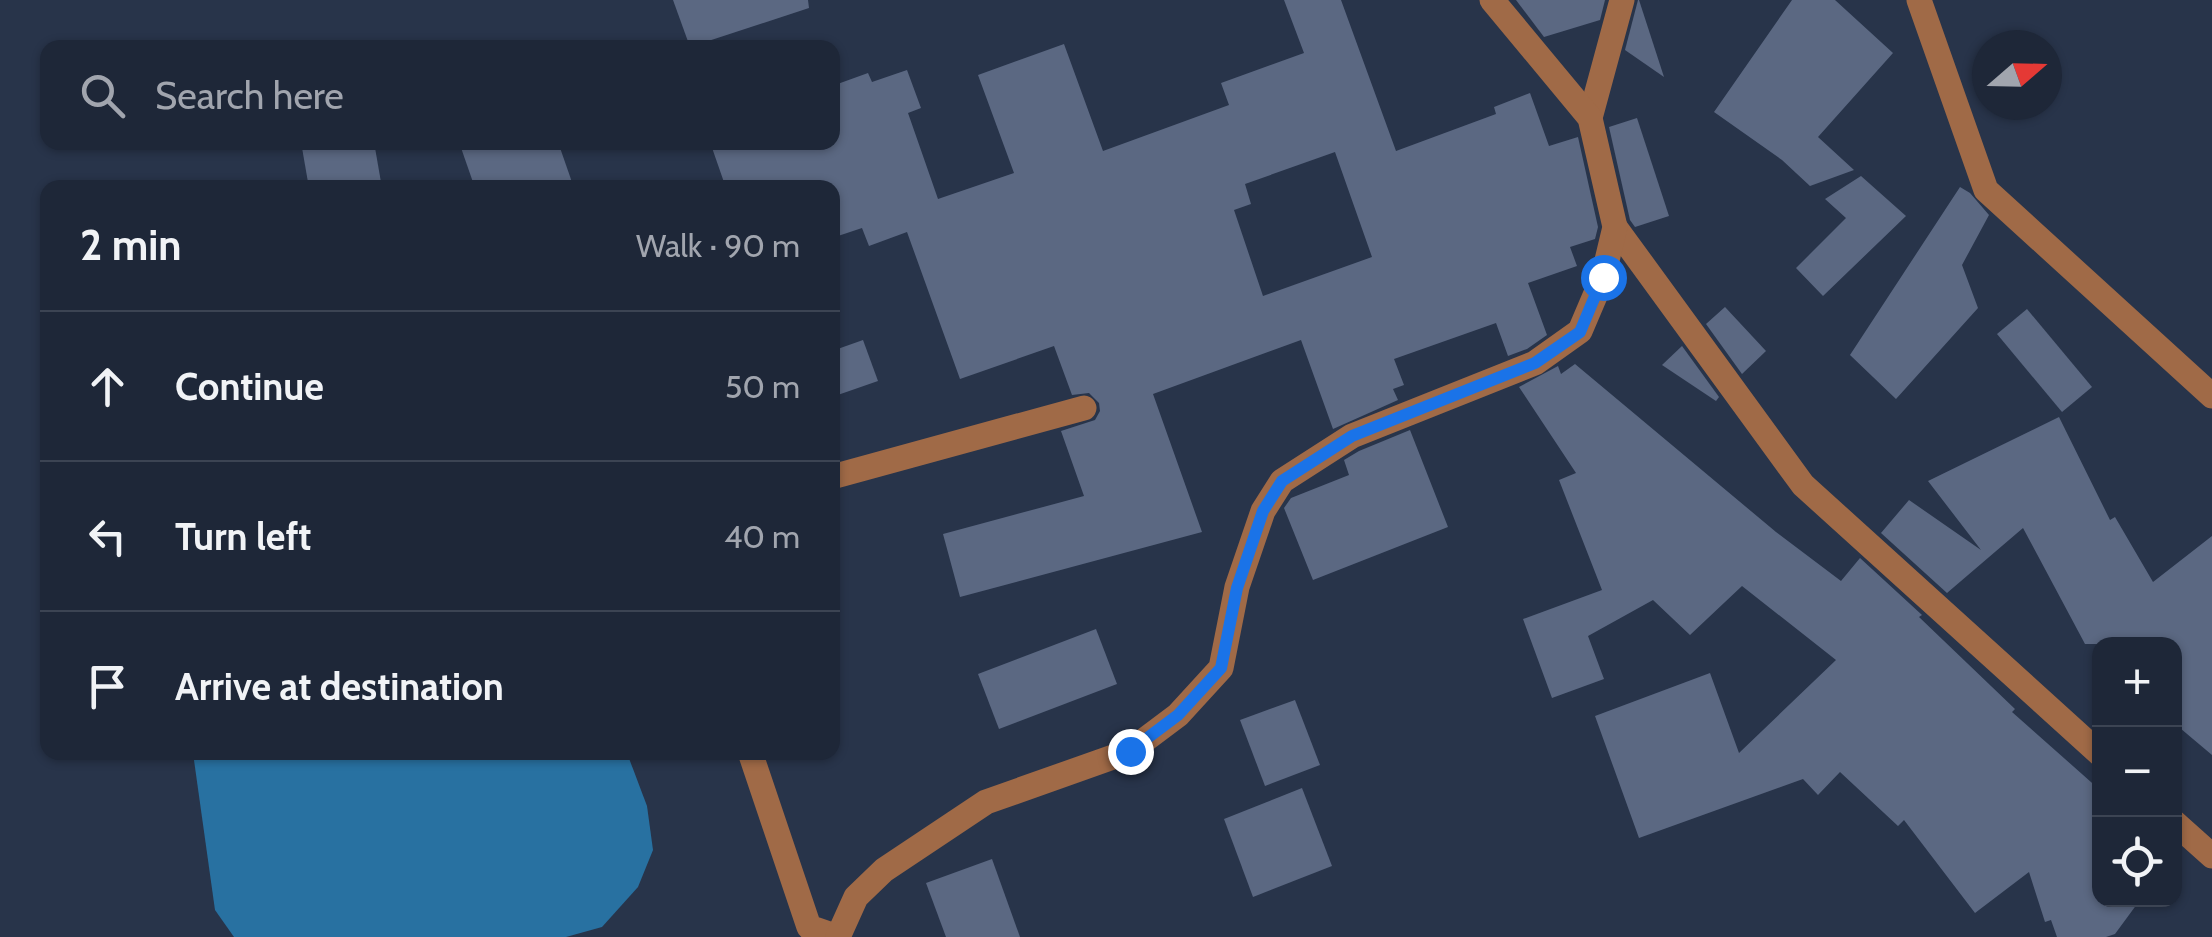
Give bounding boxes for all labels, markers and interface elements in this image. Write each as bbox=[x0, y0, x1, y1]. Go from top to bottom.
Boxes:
north arrow bbox=[1972, 30, 2062, 120]
search box bbox=[40, 40, 840, 150]
icon: search bbox=[75, 68, 130, 123]
text: Search here bbox=[155, 72, 344, 119]
text: 2 min bbox=[80, 219, 181, 271]
text: Walk · 90 m bbox=[636, 226, 800, 265]
route start bbox=[1581, 255, 1627, 301]
icon: ahead bbox=[80, 359, 135, 414]
text: Continue bbox=[175, 363, 324, 410]
text: 50 m bbox=[725, 367, 800, 406]
icon: left bbox=[80, 509, 135, 564]
text: Turn left bbox=[175, 513, 311, 560]
text: 40 m bbox=[724, 517, 800, 556]
map controls bbox=[2092, 637, 2182, 907]
button: + bbox=[2092, 637, 2182, 727]
icon: arrive bbox=[80, 659, 135, 714]
text: Arrive at destination bbox=[175, 663, 504, 710]
button: − bbox=[2092, 727, 2182, 817]
route end bbox=[1108, 729, 1154, 775]
button: locate bbox=[2092, 817, 2182, 907]

